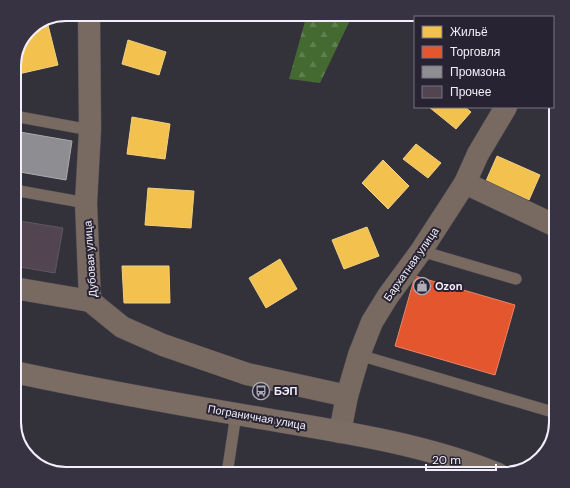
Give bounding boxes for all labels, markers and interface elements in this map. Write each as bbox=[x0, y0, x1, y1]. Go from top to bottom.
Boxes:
legend bbox=[414, 16, 554, 108]
text: Жильё bbox=[450, 24, 488, 40]
text: Торговля bbox=[450, 44, 500, 60]
text: Промзона bbox=[450, 64, 506, 80]
text: Прочее bbox=[450, 84, 492, 100]
street label: Дубовая улица bbox=[80, 219, 100, 298]
street label: Бархатная улица bbox=[380, 224, 442, 304]
shop icon: Ozon bbox=[412, 276, 432, 296]
place label: Ozon bbox=[435, 279, 463, 293]
bus stop icon: БЭП bbox=[251, 381, 271, 401]
place label: БЭП bbox=[274, 384, 297, 398]
street label: Пограничная улица bbox=[207, 401, 308, 433]
scale bar bbox=[426, 446, 496, 472]
text: 20 m bbox=[432, 452, 461, 468]

